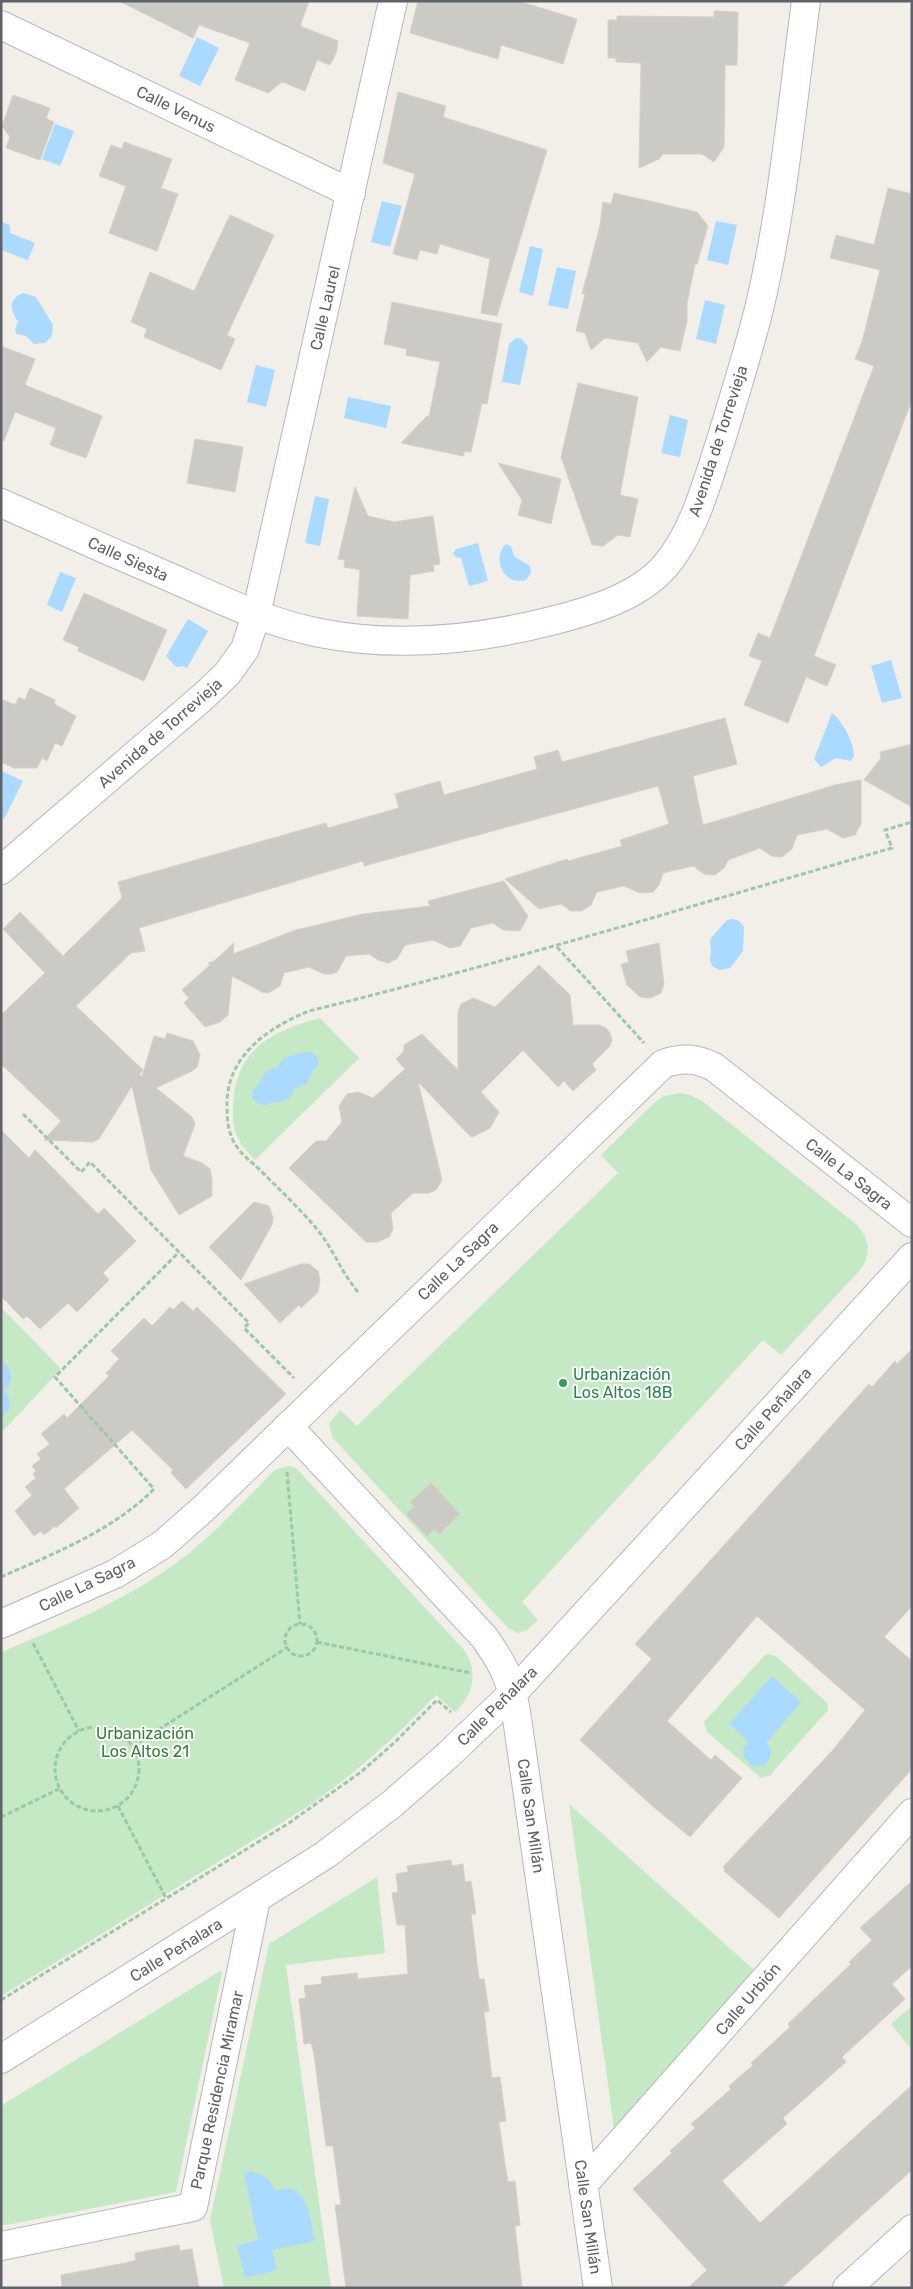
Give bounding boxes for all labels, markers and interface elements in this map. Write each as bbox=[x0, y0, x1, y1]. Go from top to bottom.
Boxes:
street label: Calle Venus bbox=[133, 82, 219, 136]
street label: Calle Laurel bbox=[306, 264, 344, 352]
street label: Avenida de Torrevieja bbox=[685, 363, 751, 519]
street label: Calle Siesta bbox=[85, 533, 171, 585]
street label: Avenida de Torrevieja bbox=[94, 674, 226, 792]
street label: Calle La Sagra bbox=[802, 1134, 896, 1214]
street label: Calle La Sagra bbox=[414, 1218, 502, 1304]
street label: Calle Peñalara bbox=[731, 1364, 815, 1454]
place label: Urbanización Los Altos 18B bbox=[573, 1365, 673, 1402]
marker: Urbanización Los Altos 18B bbox=[557, 1377, 569, 1389]
street label: Calle La Sagra bbox=[36, 1552, 138, 1616]
street label: Calle Peñalara bbox=[453, 1662, 541, 1750]
park label: Urbanización Los Altos 21 bbox=[96, 1724, 194, 1761]
street label: Calle San Millán bbox=[514, 1758, 548, 1874]
street label: Calle Peñalara bbox=[126, 1914, 226, 1986]
street label: Calle Urbión bbox=[711, 1959, 785, 2039]
street label: Parque Residencia Miramar bbox=[187, 1989, 247, 2191]
street label: Calle San Millán bbox=[571, 2159, 605, 2275]

